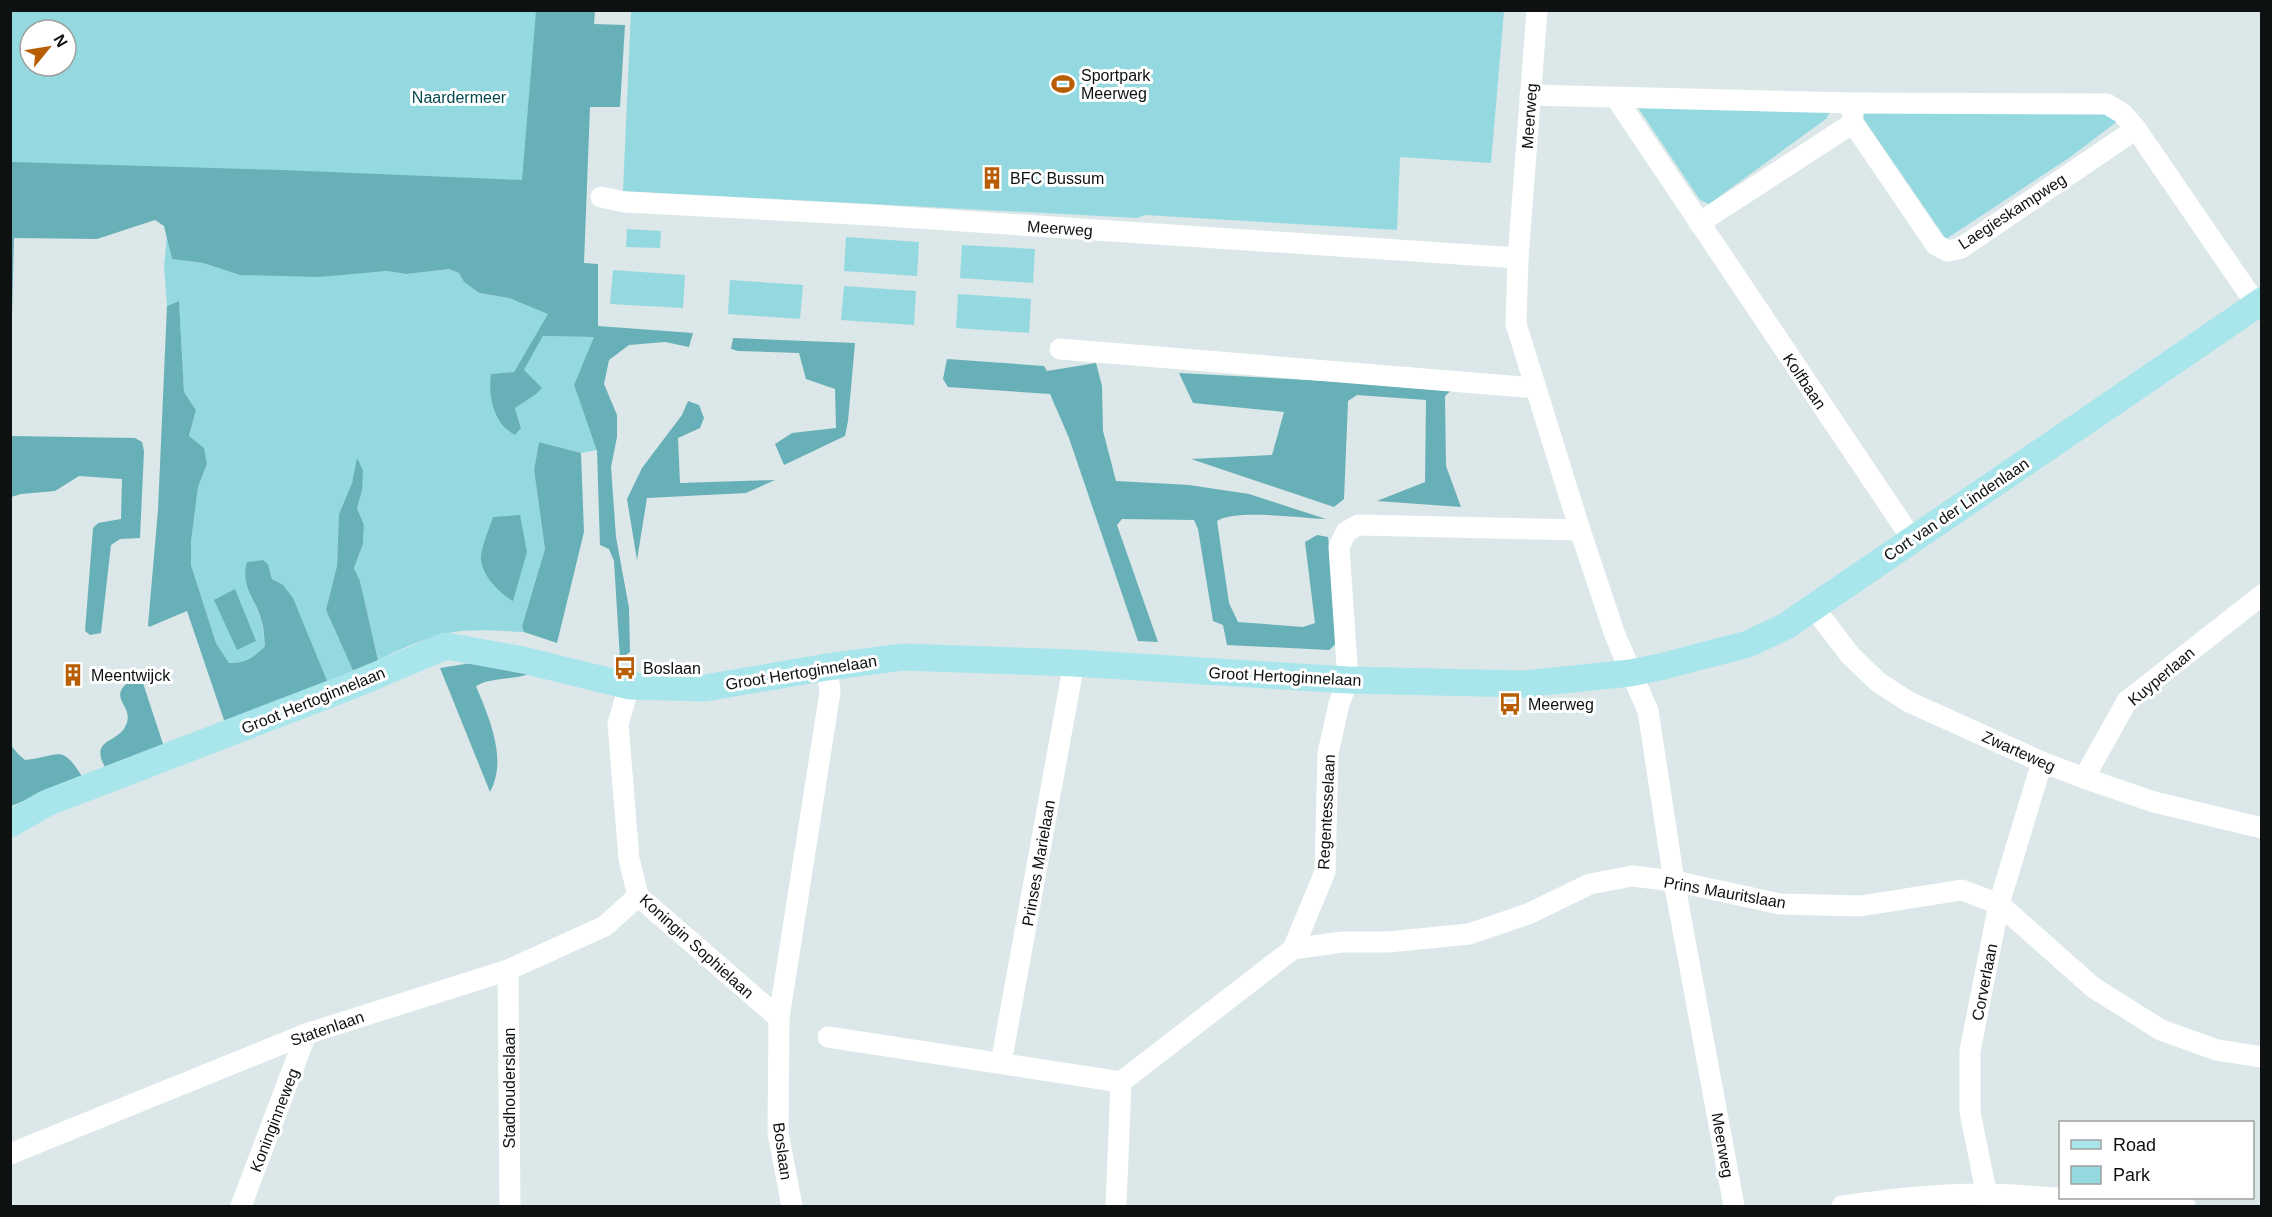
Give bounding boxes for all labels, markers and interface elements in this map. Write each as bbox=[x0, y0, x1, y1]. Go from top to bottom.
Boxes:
north arrow bbox=[18, 18, 78, 78]
text: N bbox=[50, 31, 71, 50]
place label: Sportpark Meerweg bbox=[1081, 67, 1151, 102]
sports icon: Sportpark Meerweg bbox=[1050, 71, 1076, 97]
street label: Meerweg bbox=[1519, 83, 1540, 149]
park label: Naardermeer bbox=[412, 89, 507, 106]
building icon: BFC Bussum bbox=[979, 165, 1005, 191]
place label: BFC Bussum bbox=[1010, 170, 1104, 187]
street label: Laegieskampweg bbox=[1955, 170, 2069, 252]
street label: Meerweg bbox=[1027, 218, 1093, 239]
street label: Kolfbaan bbox=[1780, 350, 1829, 412]
street label: Cort van der Lindenlaan bbox=[1881, 455, 2032, 564]
street label: Kuyperlaan bbox=[2125, 644, 2198, 709]
street label: Groot Hertoginnelaan bbox=[724, 652, 878, 693]
bus stop icon: Boslaan bbox=[612, 655, 638, 681]
place label: Boslaan bbox=[643, 660, 701, 677]
building icon: Meentwijck bbox=[60, 662, 86, 688]
street label: Groot Hertoginnelaan bbox=[239, 664, 387, 737]
street label: Groot Hertoginnelaan bbox=[1208, 664, 1362, 689]
place label: Meentwijck bbox=[91, 667, 171, 684]
bus stop icon: Meerweg bbox=[1497, 691, 1523, 717]
place label: Meerweg bbox=[1528, 696, 1594, 713]
street label: Zwarteweg bbox=[1980, 728, 2058, 775]
street label: Regentesselaan bbox=[1315, 754, 1338, 870]
street label: Prinses Marielaan bbox=[1019, 799, 1058, 928]
street label: Prins Mauritslaan bbox=[1663, 873, 1787, 912]
street label: Koningin Sophielaan bbox=[636, 891, 757, 1002]
street label: Corverlaan bbox=[1969, 942, 2000, 1022]
street label: Statenlaan bbox=[288, 1008, 366, 1049]
street label: Stadhouderslaan bbox=[501, 1028, 518, 1148]
street label: Koninginneweg bbox=[247, 1066, 302, 1174]
street label: Meerweg bbox=[1708, 1111, 1737, 1179]
street label: Boslaan bbox=[770, 1121, 795, 1181]
legend bbox=[2059, 1121, 2254, 1199]
text: Road bbox=[2113, 1135, 2156, 1155]
text: Park bbox=[2113, 1165, 2151, 1185]

